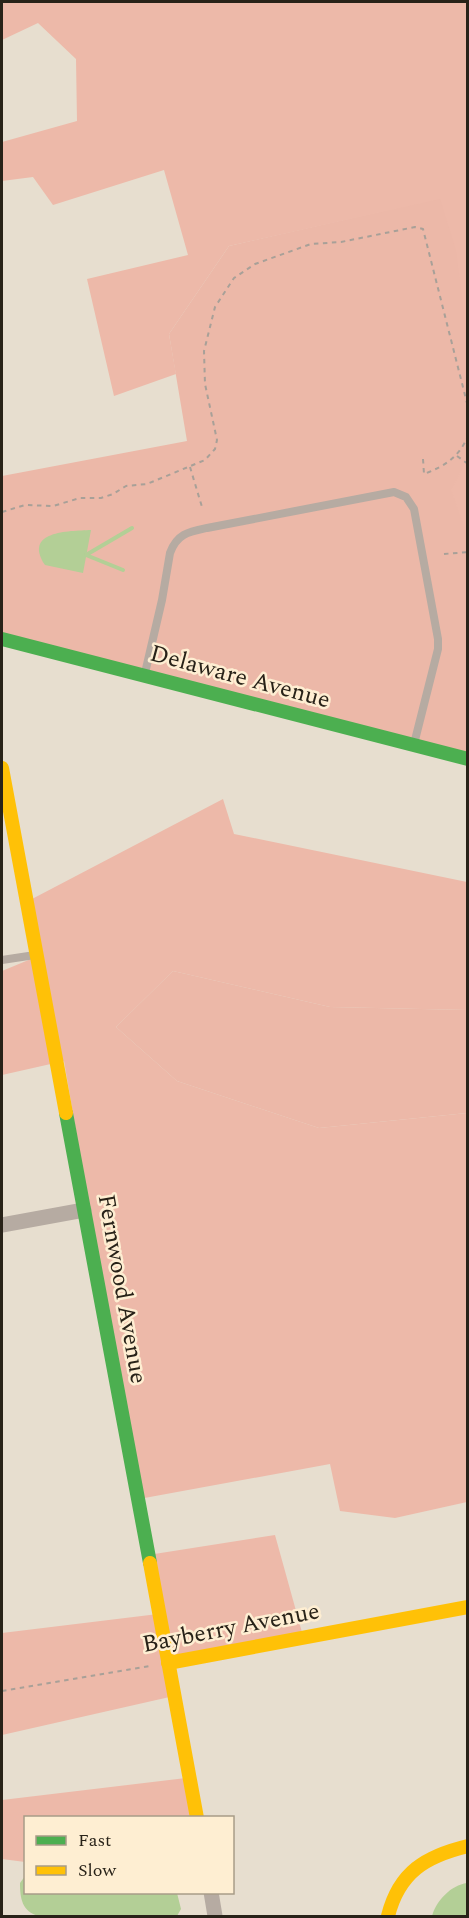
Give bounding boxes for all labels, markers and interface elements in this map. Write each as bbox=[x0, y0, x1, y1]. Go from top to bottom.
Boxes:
street label: Delaware Avenue bbox=[146, 636, 334, 718]
street label: Fernwood Avenue bbox=[88, 1191, 156, 1387]
street label: Bayberry Avenue bbox=[139, 1593, 323, 1663]
legend bbox=[24, 1816, 234, 1894]
text: Fast bbox=[78, 1827, 111, 1854]
text: Slow bbox=[78, 1857, 117, 1884]

